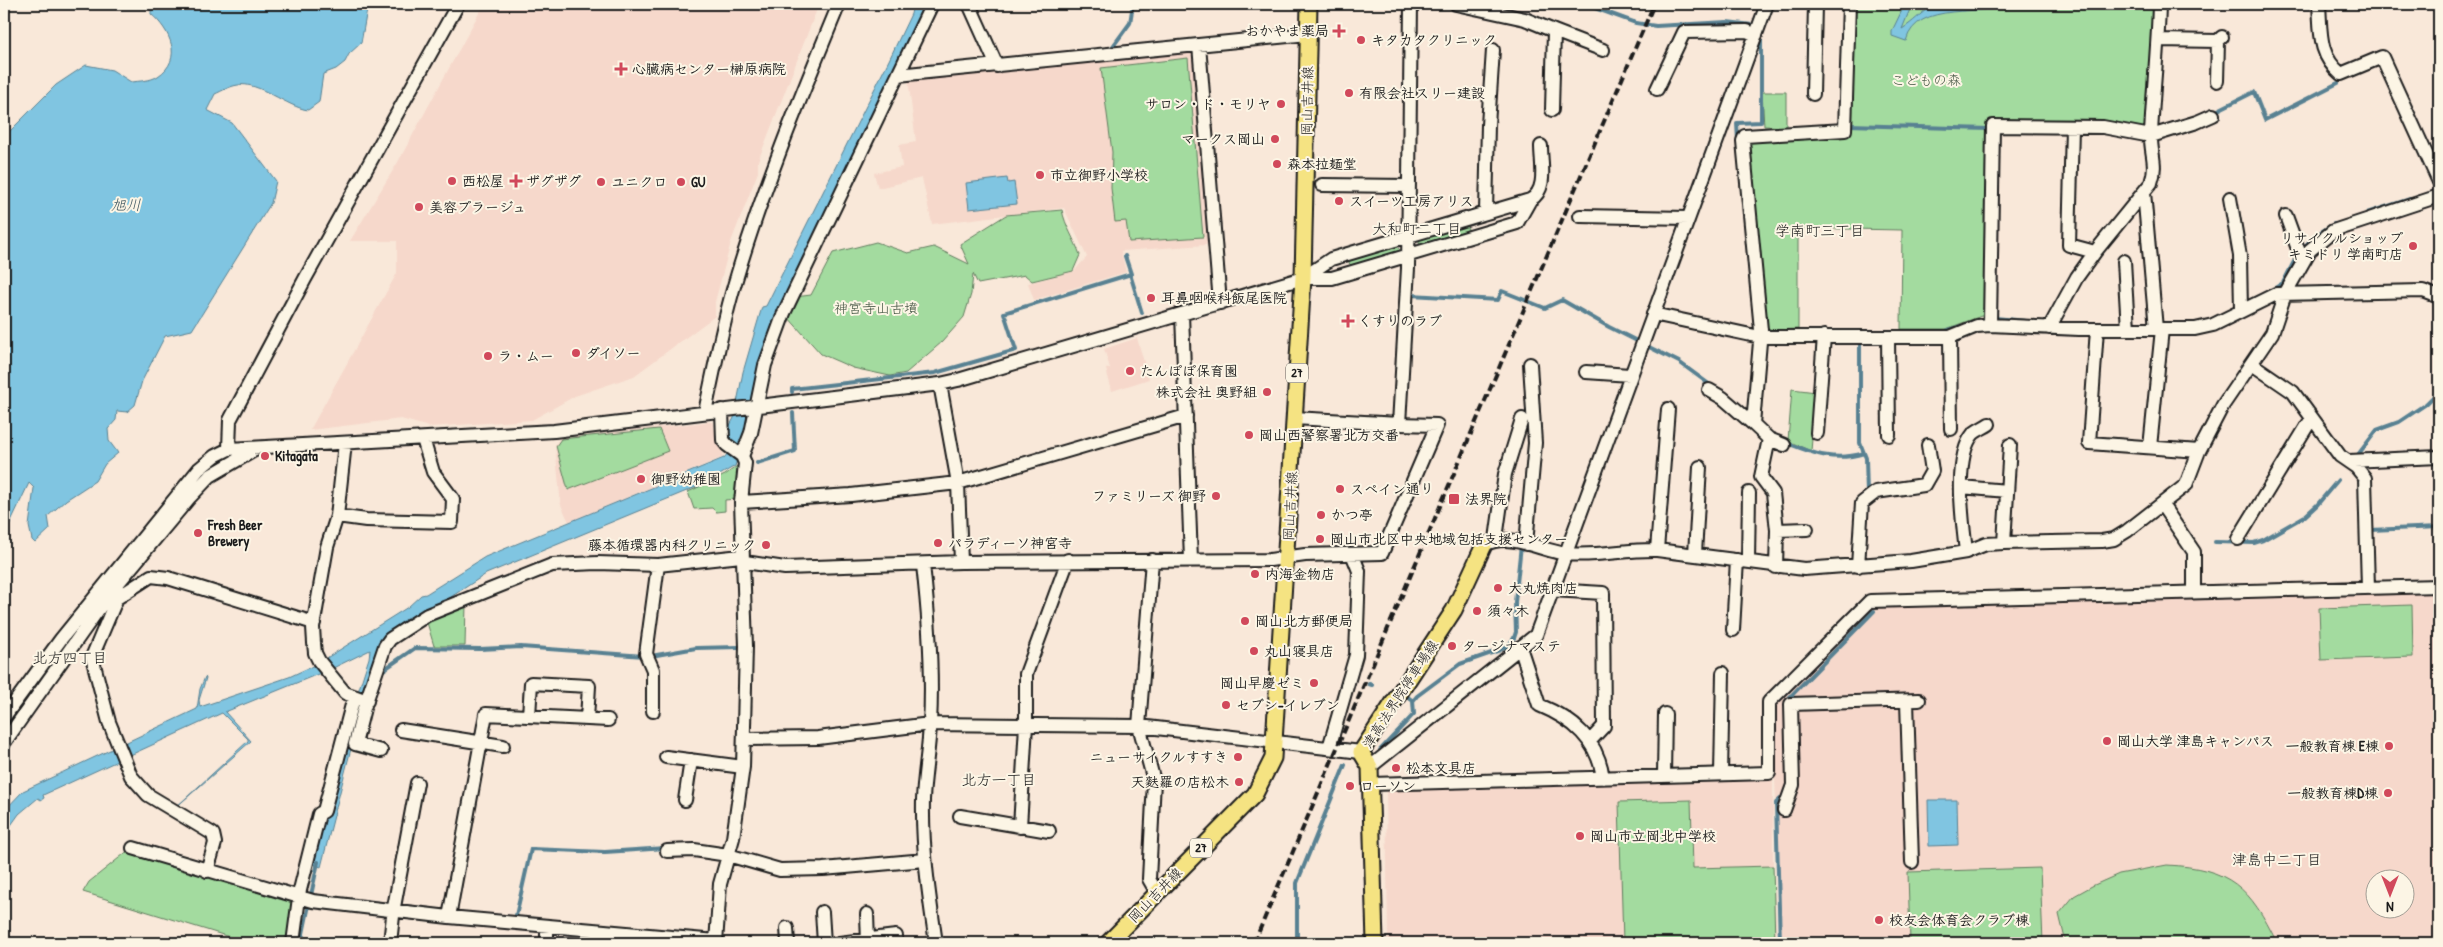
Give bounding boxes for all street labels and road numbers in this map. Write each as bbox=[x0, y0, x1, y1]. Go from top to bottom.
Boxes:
street label: 岡山吉井線 bbox=[1296, 66, 1317, 136]
road number: 27 bbox=[1286, 363, 1308, 382]
street label: 岡山吉井線 bbox=[1278, 471, 1301, 541]
street label: 津高法界院停車場線 bbox=[1357, 636, 1442, 752]
road number: 27 bbox=[1190, 838, 1212, 858]
street label: 岡山吉井線 bbox=[1123, 863, 1186, 926]

